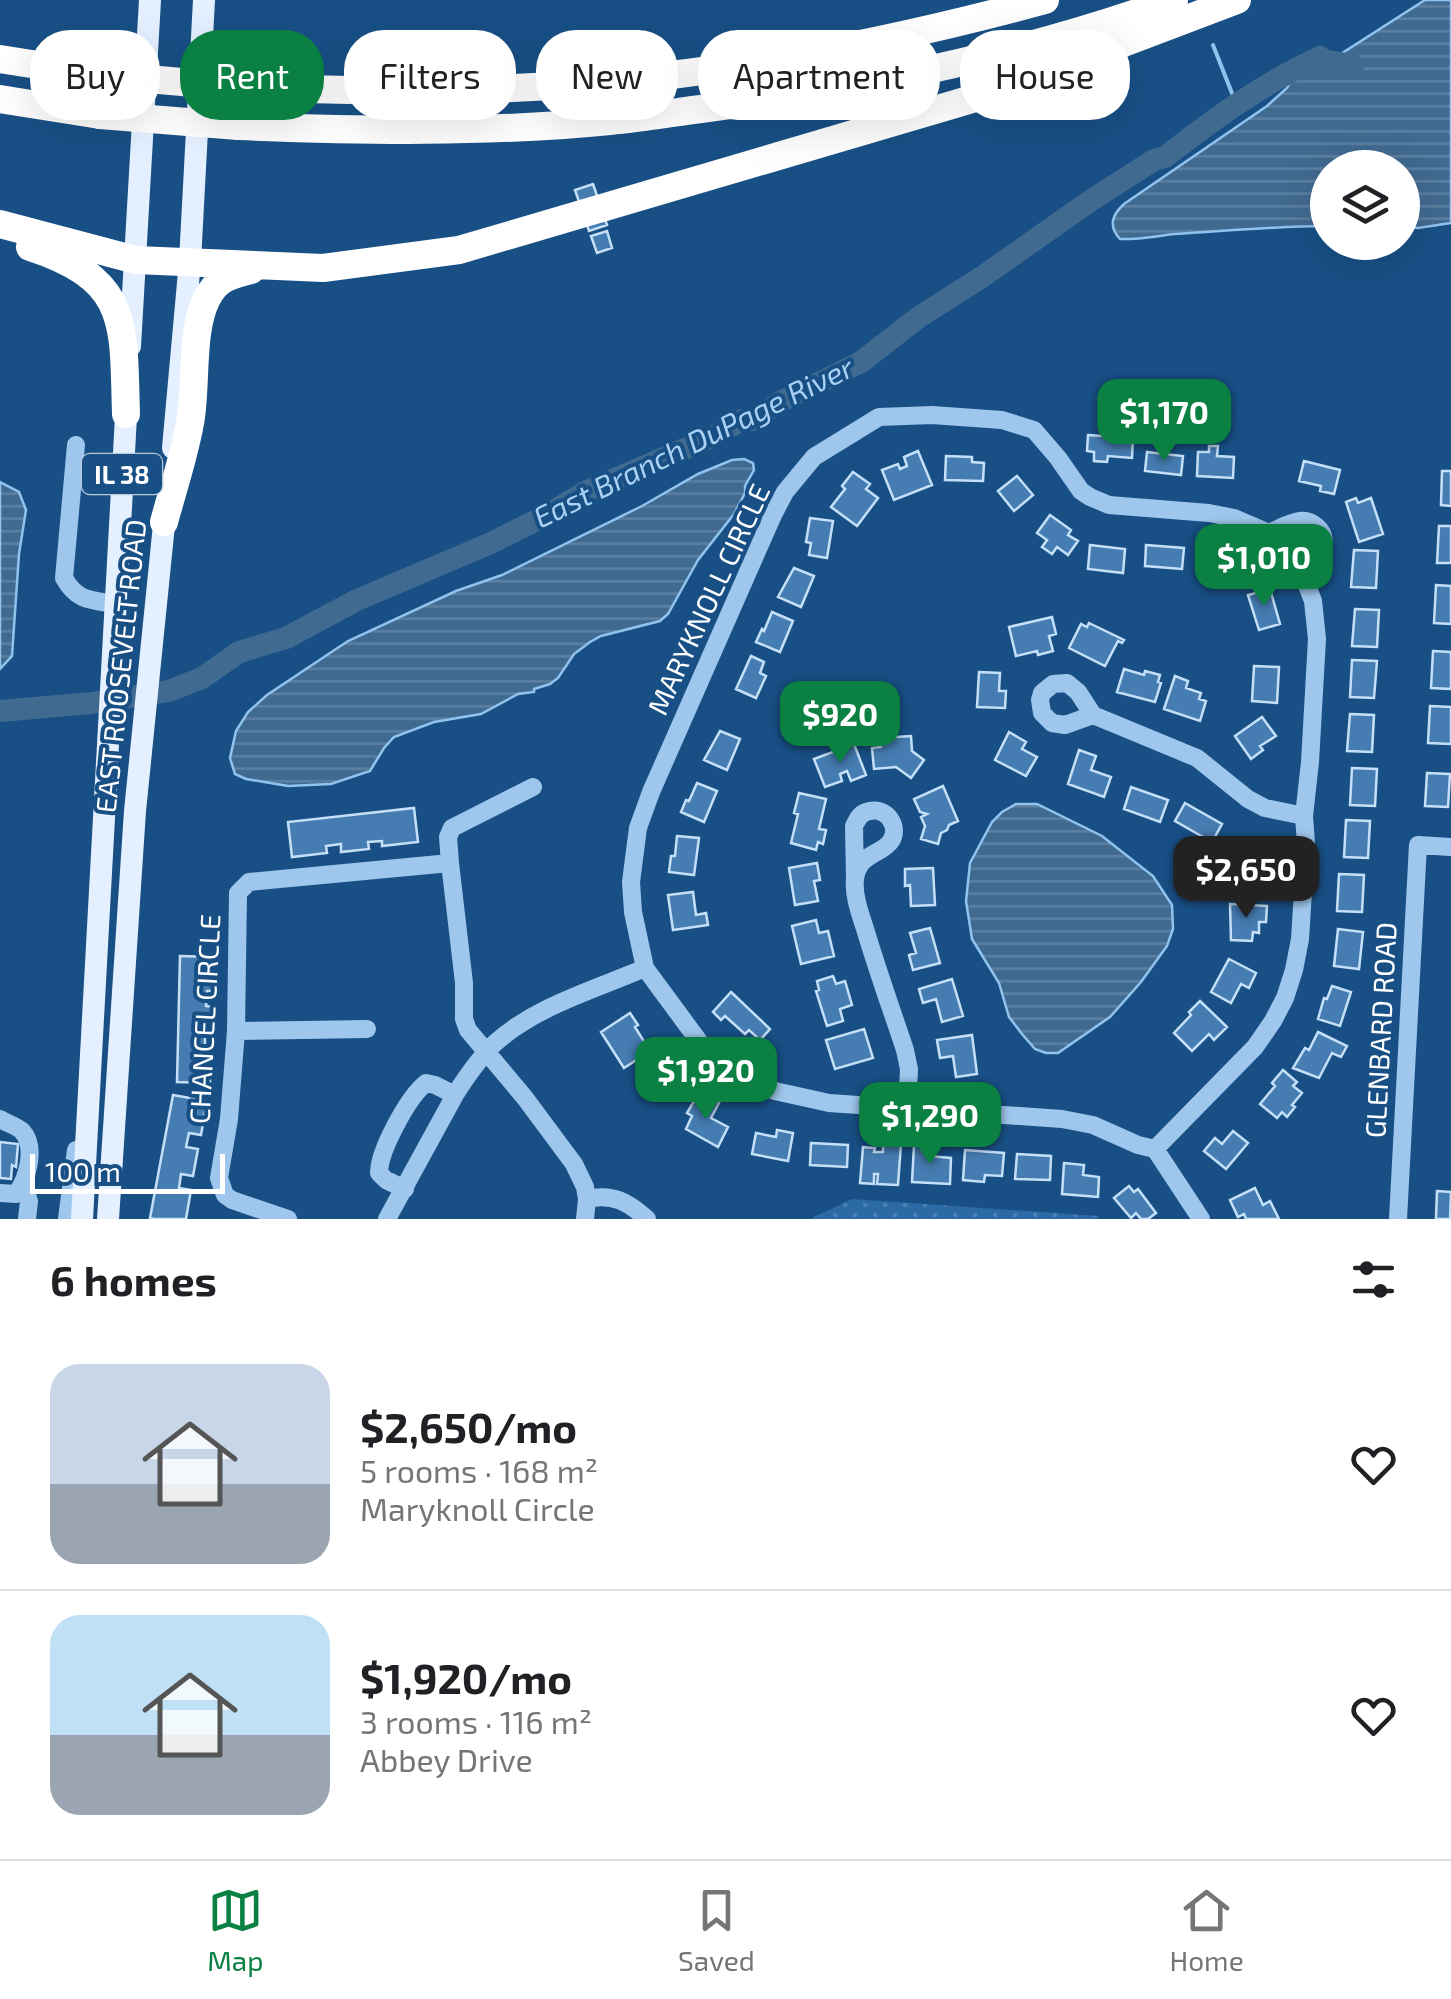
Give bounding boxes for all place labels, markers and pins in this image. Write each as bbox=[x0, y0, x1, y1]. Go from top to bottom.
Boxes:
pin: $1,170 bbox=[1083, 379, 1245, 464]
pin: $1,010 bbox=[1183, 524, 1345, 609]
pin: $920 bbox=[781, 681, 899, 766]
pin: $2,650 bbox=[1165, 836, 1327, 921]
pin: $1,920 bbox=[625, 1037, 787, 1122]
pin: $1,290 bbox=[849, 1082, 1011, 1167]

